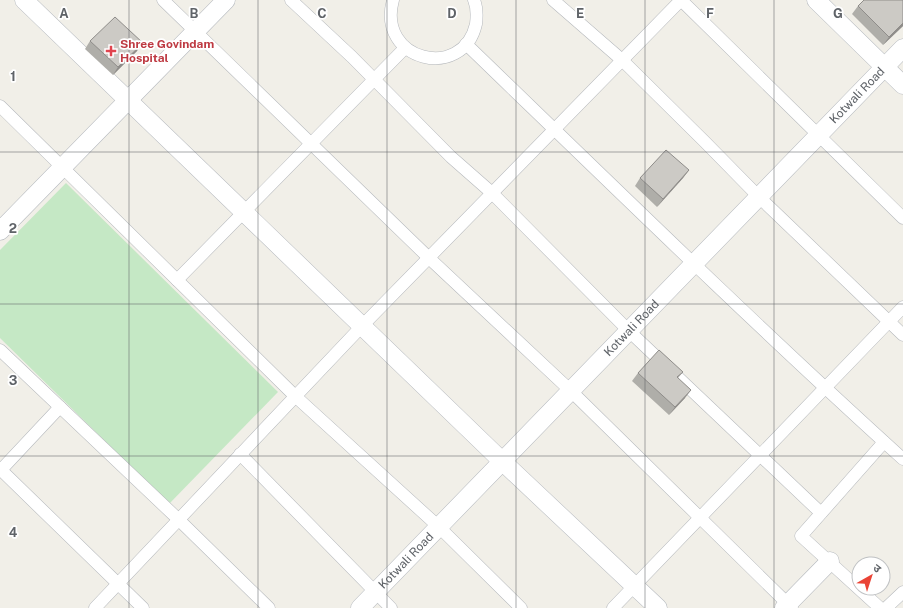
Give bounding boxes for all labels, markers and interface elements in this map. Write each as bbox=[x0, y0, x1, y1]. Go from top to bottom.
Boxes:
text: A bbox=[59, 6, 69, 21]
text: B bbox=[190, 6, 199, 21]
text: C bbox=[317, 6, 327, 21]
text: D bbox=[447, 6, 457, 21]
text: E bbox=[576, 6, 584, 21]
text: F bbox=[706, 6, 714, 21]
text: G bbox=[833, 6, 843, 21]
place label: Shree Govindam Hospital bbox=[120, 37, 214, 65]
marker: Shree Govindam Hospital bbox=[105, 45, 117, 57]
street label: Kotwali Road bbox=[827, 64, 887, 126]
text: 1 bbox=[10, 69, 16, 84]
text: 2 bbox=[9, 221, 17, 236]
street label: Kotwali Road bbox=[601, 297, 662, 359]
text: 3 bbox=[9, 373, 18, 388]
text: 4 bbox=[9, 525, 18, 540]
street label: Kotwali Road bbox=[376, 530, 436, 592]
north arrow bbox=[851, 556, 891, 596]
text: उ bbox=[871, 562, 884, 575]

